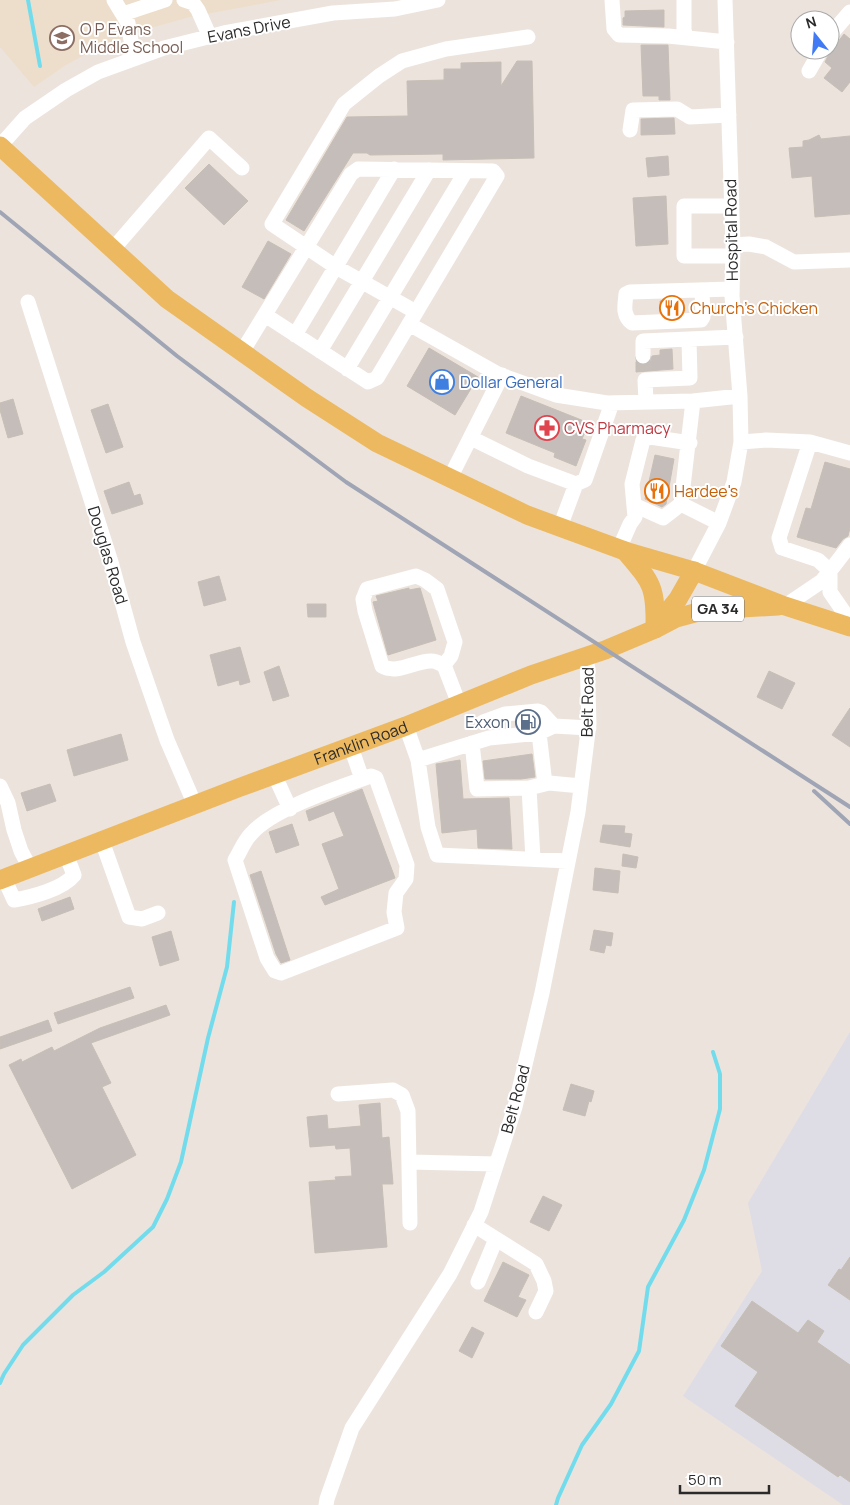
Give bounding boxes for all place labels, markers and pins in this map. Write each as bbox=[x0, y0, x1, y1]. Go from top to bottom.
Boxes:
place label: O P Evans Middle School bbox=[80, 18, 183, 58]
school or university icon: O P Evans Middle School bbox=[49, 25, 75, 51]
restaurant icon: Church's Chicken bbox=[659, 295, 685, 321]
place label: Church's Chicken bbox=[690, 297, 818, 319]
shop icon: Dollar General bbox=[429, 369, 455, 395]
place label: Dollar General bbox=[460, 371, 563, 393]
pharmacy icon: CVS Pharmacy bbox=[534, 415, 560, 441]
place label: CVS Pharmacy bbox=[564, 417, 671, 439]
restaurant icon: Hardee's bbox=[644, 478, 670, 504]
place label: Hardee's bbox=[674, 480, 738, 502]
fuel station icon: Exxon bbox=[515, 709, 541, 735]
place label: Exxon bbox=[465, 711, 510, 733]

